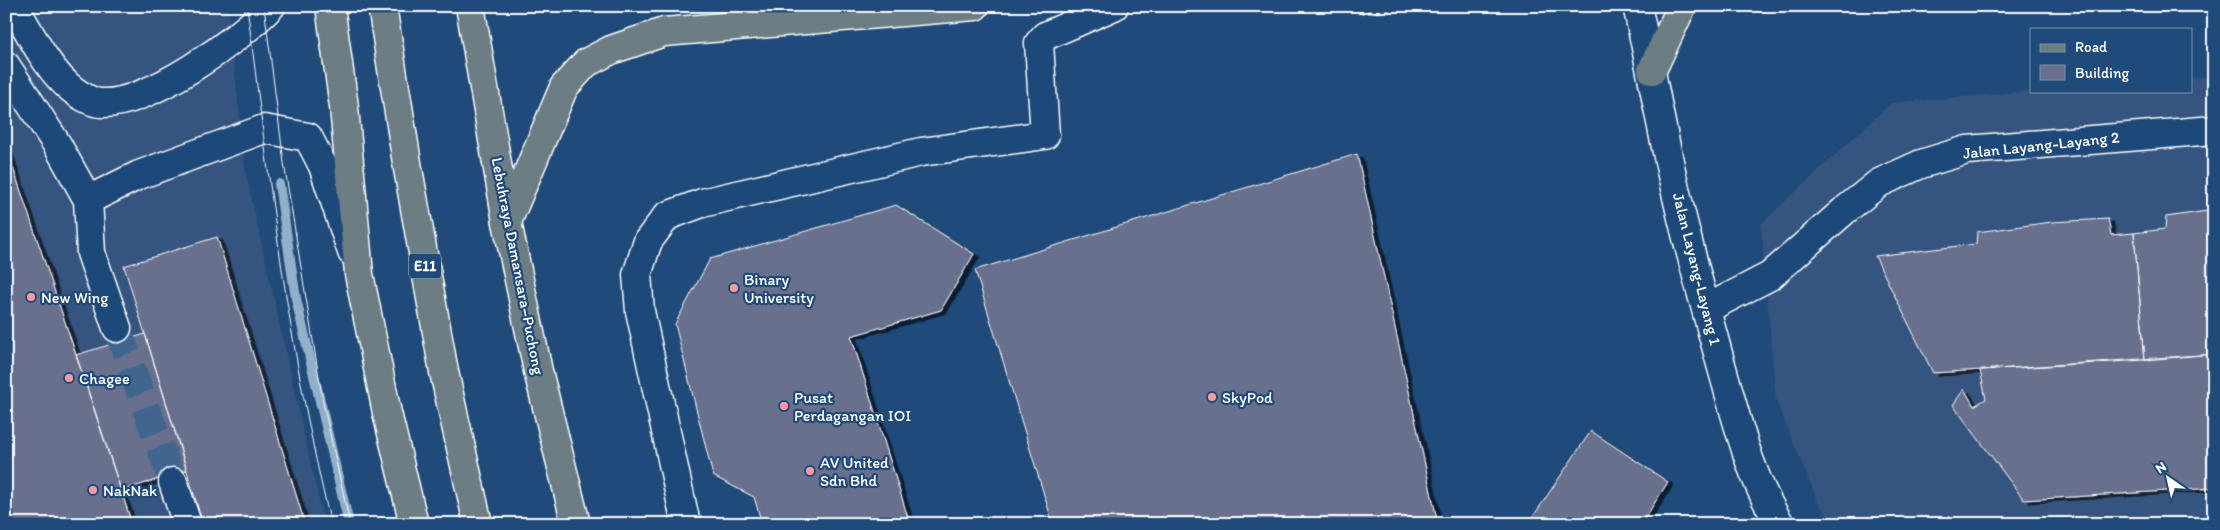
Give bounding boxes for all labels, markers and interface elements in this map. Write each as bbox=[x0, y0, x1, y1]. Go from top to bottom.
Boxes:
legend bbox=[2030, 28, 2192, 92]
text: Road bbox=[2075, 38, 2108, 56]
text: Building bbox=[2075, 64, 2129, 82]
street label: Jalan Layang-Layang 2 bbox=[1962, 127, 2121, 163]
street label: Lebuhraya Damansara–Puchong bbox=[488, 156, 549, 377]
street label: Jalan Layang-Layang 1 bbox=[1669, 191, 1725, 348]
road number: E11 bbox=[409, 254, 441, 278]
place label: Binary University bbox=[744, 270, 814, 307]
marker: Binary University bbox=[728, 282, 740, 294]
place label: New Wing bbox=[41, 288, 109, 307]
marker: New Wing bbox=[25, 291, 37, 303]
place label: Chagee bbox=[79, 369, 130, 388]
marker: Chagee bbox=[63, 372, 75, 384]
place label: Pusat Perdagangan IOI bbox=[794, 388, 911, 425]
place label: SkyPod bbox=[1222, 388, 1273, 407]
marker: SkyPod bbox=[1206, 391, 1218, 403]
marker: Pusat Perdagangan IOI bbox=[778, 400, 790, 412]
north arrow bbox=[2142, 452, 2192, 502]
place label: AV United Sdn Bhd bbox=[820, 453, 889, 490]
text: N bbox=[2152, 458, 2170, 477]
marker: AV United Sdn Bhd bbox=[804, 465, 816, 477]
place label: NakNak bbox=[103, 481, 157, 500]
marker: NakNak bbox=[87, 484, 99, 496]

